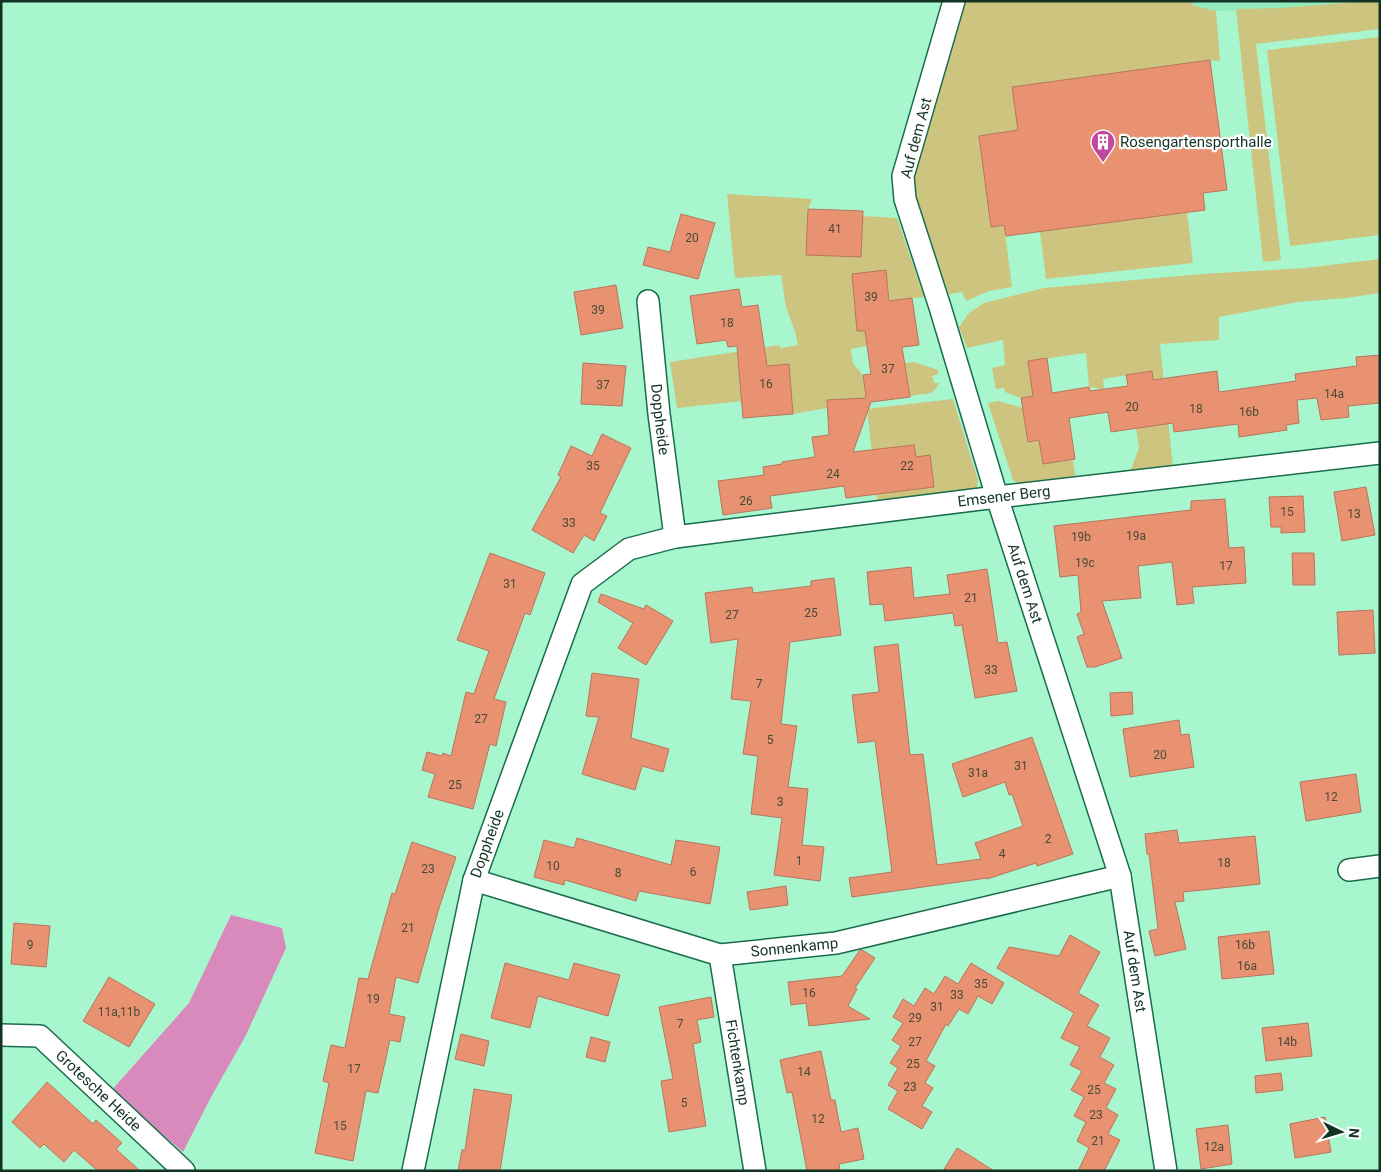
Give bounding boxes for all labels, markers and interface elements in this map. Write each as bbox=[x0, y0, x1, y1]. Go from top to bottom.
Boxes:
street label: Auf dem Ast bbox=[897, 96, 935, 180]
building icon: Rosengartensporthalle bbox=[1090, 129, 1116, 163]
place label: Rosengartensporthalle bbox=[1120, 133, 1272, 151]
house number: 41 bbox=[828, 222, 842, 236]
house number: 20 bbox=[685, 231, 699, 245]
house number: 39 bbox=[864, 290, 878, 304]
house number: 39 bbox=[591, 303, 605, 317]
house number: 18 bbox=[720, 316, 734, 330]
house number: 37 bbox=[881, 362, 895, 376]
house number: 16 bbox=[759, 377, 773, 391]
house number: 37 bbox=[596, 378, 610, 392]
street label: Doppheide bbox=[647, 383, 673, 456]
house number: 14a bbox=[1324, 387, 1344, 401]
house number: 20 bbox=[1125, 400, 1139, 414]
house number: 18 bbox=[1189, 402, 1203, 416]
house number: 16b bbox=[1239, 405, 1259, 419]
house number: 35 bbox=[586, 459, 600, 473]
house number: 22 bbox=[900, 459, 914, 473]
house number: 24 bbox=[826, 467, 840, 481]
street label: Emsener Berg bbox=[957, 482, 1051, 511]
house number: 26 bbox=[739, 494, 753, 508]
house number: 15 bbox=[1280, 505, 1294, 519]
house number: 13 bbox=[1347, 507, 1361, 521]
house number: 33 bbox=[562, 516, 576, 530]
house number: 19a bbox=[1126, 529, 1146, 543]
house number: 19b bbox=[1071, 530, 1091, 544]
street label: Auf dem Ast bbox=[1004, 541, 1046, 626]
house number: 19c bbox=[1075, 556, 1095, 570]
house number: 17 bbox=[1219, 559, 1233, 573]
house number: 31 bbox=[503, 577, 517, 591]
house number: 21 bbox=[964, 591, 978, 605]
house number: 25 bbox=[804, 606, 818, 620]
house number: 27 bbox=[725, 608, 739, 622]
house number: 33 bbox=[984, 663, 998, 677]
house number: 7 bbox=[756, 677, 763, 691]
house number: 27 bbox=[474, 712, 488, 726]
house number: 5 bbox=[767, 733, 774, 747]
house number: 20 bbox=[1153, 748, 1167, 762]
house number: 31 bbox=[1014, 759, 1028, 773]
house number: 31a bbox=[968, 766, 988, 780]
house number: 25 bbox=[448, 778, 462, 792]
house number: 12 bbox=[1324, 790, 1338, 804]
house number: 3 bbox=[777, 795, 783, 809]
street label: Doppheide bbox=[467, 807, 508, 880]
house number: 2 bbox=[1045, 832, 1052, 846]
house number: 4 bbox=[999, 847, 1006, 861]
house number: 1 bbox=[796, 854, 802, 868]
house number: 18 bbox=[1217, 856, 1231, 870]
house number: 10 bbox=[546, 859, 560, 873]
house number: 23 bbox=[421, 862, 435, 876]
house number: 6 bbox=[690, 865, 697, 879]
house number: 8 bbox=[615, 866, 622, 880]
house number: 21 bbox=[401, 921, 415, 935]
street label: Auf dem Ast bbox=[1120, 929, 1150, 1013]
street label: Sonnenkamp bbox=[750, 934, 839, 961]
house number: 9 bbox=[27, 938, 33, 952]
house number: 16b bbox=[1235, 938, 1255, 952]
house number: 16a bbox=[1237, 959, 1257, 973]
house number: 35 bbox=[974, 977, 988, 991]
house number: 16 bbox=[802, 986, 816, 1000]
house number: 33 bbox=[950, 988, 964, 1002]
house number: 19 bbox=[366, 992, 380, 1006]
house number: 31 bbox=[930, 1000, 944, 1014]
house number: 11a,11b bbox=[98, 1005, 141, 1019]
house number: 29 bbox=[908, 1011, 922, 1025]
house number: 7 bbox=[677, 1017, 684, 1031]
street label: Fichtenkamp bbox=[722, 1018, 753, 1107]
house number: 27 bbox=[908, 1035, 922, 1049]
house number: 14b bbox=[1277, 1035, 1297, 1049]
street label: Grotesche Heide bbox=[52, 1046, 145, 1135]
house number: 25 bbox=[906, 1057, 920, 1071]
house number: 17 bbox=[347, 1062, 361, 1076]
house number: 14 bbox=[797, 1065, 811, 1079]
house number: 23 bbox=[903, 1080, 917, 1094]
house number: 25 bbox=[1087, 1083, 1101, 1097]
house number: 5 bbox=[681, 1096, 688, 1110]
north arrow bbox=[1316, 1107, 1366, 1157]
house number: 23 bbox=[1089, 1108, 1103, 1122]
house number: 12 bbox=[811, 1112, 825, 1126]
house number: 15 bbox=[333, 1119, 347, 1133]
text: N bbox=[1346, 1128, 1362, 1139]
house number: 21 bbox=[1091, 1134, 1105, 1148]
house number: 12a bbox=[1204, 1140, 1224, 1154]

